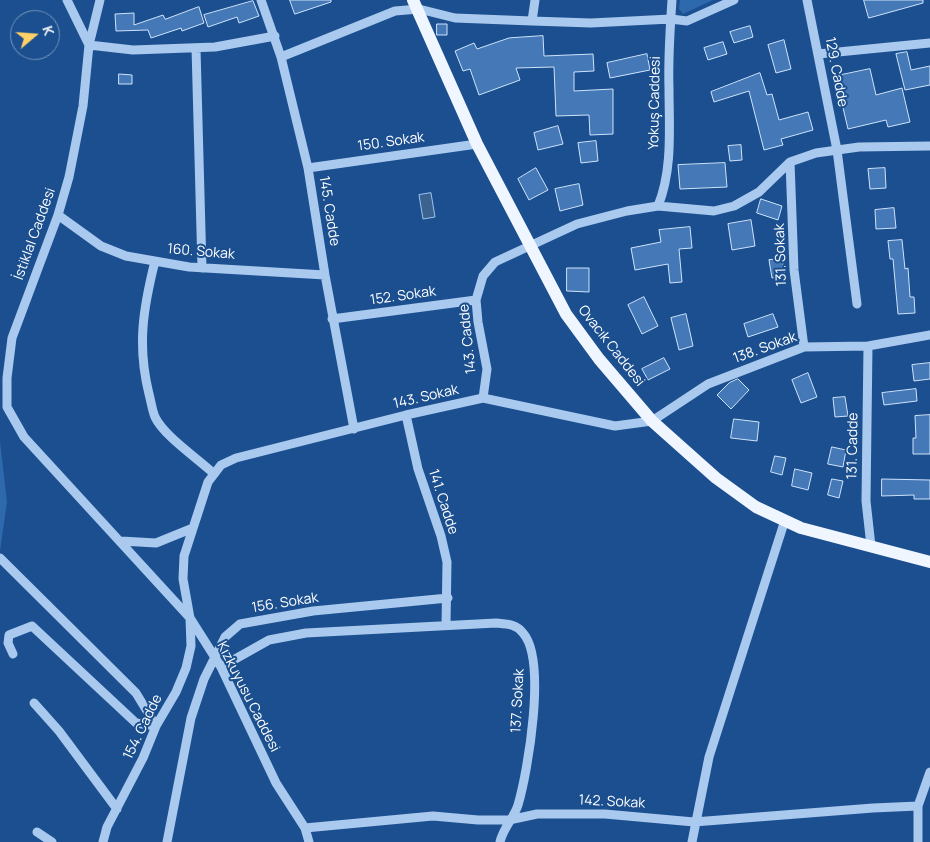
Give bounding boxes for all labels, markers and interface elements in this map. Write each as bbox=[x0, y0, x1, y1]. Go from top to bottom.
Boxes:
north arrow bbox=[10, 10, 60, 60]
text: K bbox=[38, 23, 59, 38]
street label: 129. Cadde bbox=[821, 36, 851, 108]
street label: Yokuş Caddesi bbox=[646, 56, 664, 150]
street label: 150. Sokak bbox=[357, 129, 425, 155]
street label: 145. Cadde bbox=[315, 175, 343, 247]
street label: İstiklal Caddesi bbox=[11, 186, 59, 282]
street label: 131. Sokak bbox=[772, 223, 790, 287]
street label: 160. Sokak bbox=[167, 241, 235, 263]
street label: 152. Sokak bbox=[369, 283, 437, 309]
street label: Ovacık Caddesi bbox=[574, 302, 648, 390]
street label: 143. Cadde bbox=[456, 303, 480, 375]
street label: 138. Sokak bbox=[731, 329, 799, 367]
street label: 143. Sokak bbox=[392, 381, 460, 413]
street label: 131. Cadde bbox=[844, 412, 862, 480]
street label: 141. Cadde bbox=[425, 467, 461, 537]
street label: 156. Sokak bbox=[251, 589, 319, 617]
street label: Kızkuyusu Caddesi bbox=[213, 639, 283, 755]
street label: 137. Sokak bbox=[508, 668, 528, 734]
street label: 154. Cadde bbox=[120, 692, 166, 762]
street label: 142. Sokak bbox=[578, 792, 646, 812]

